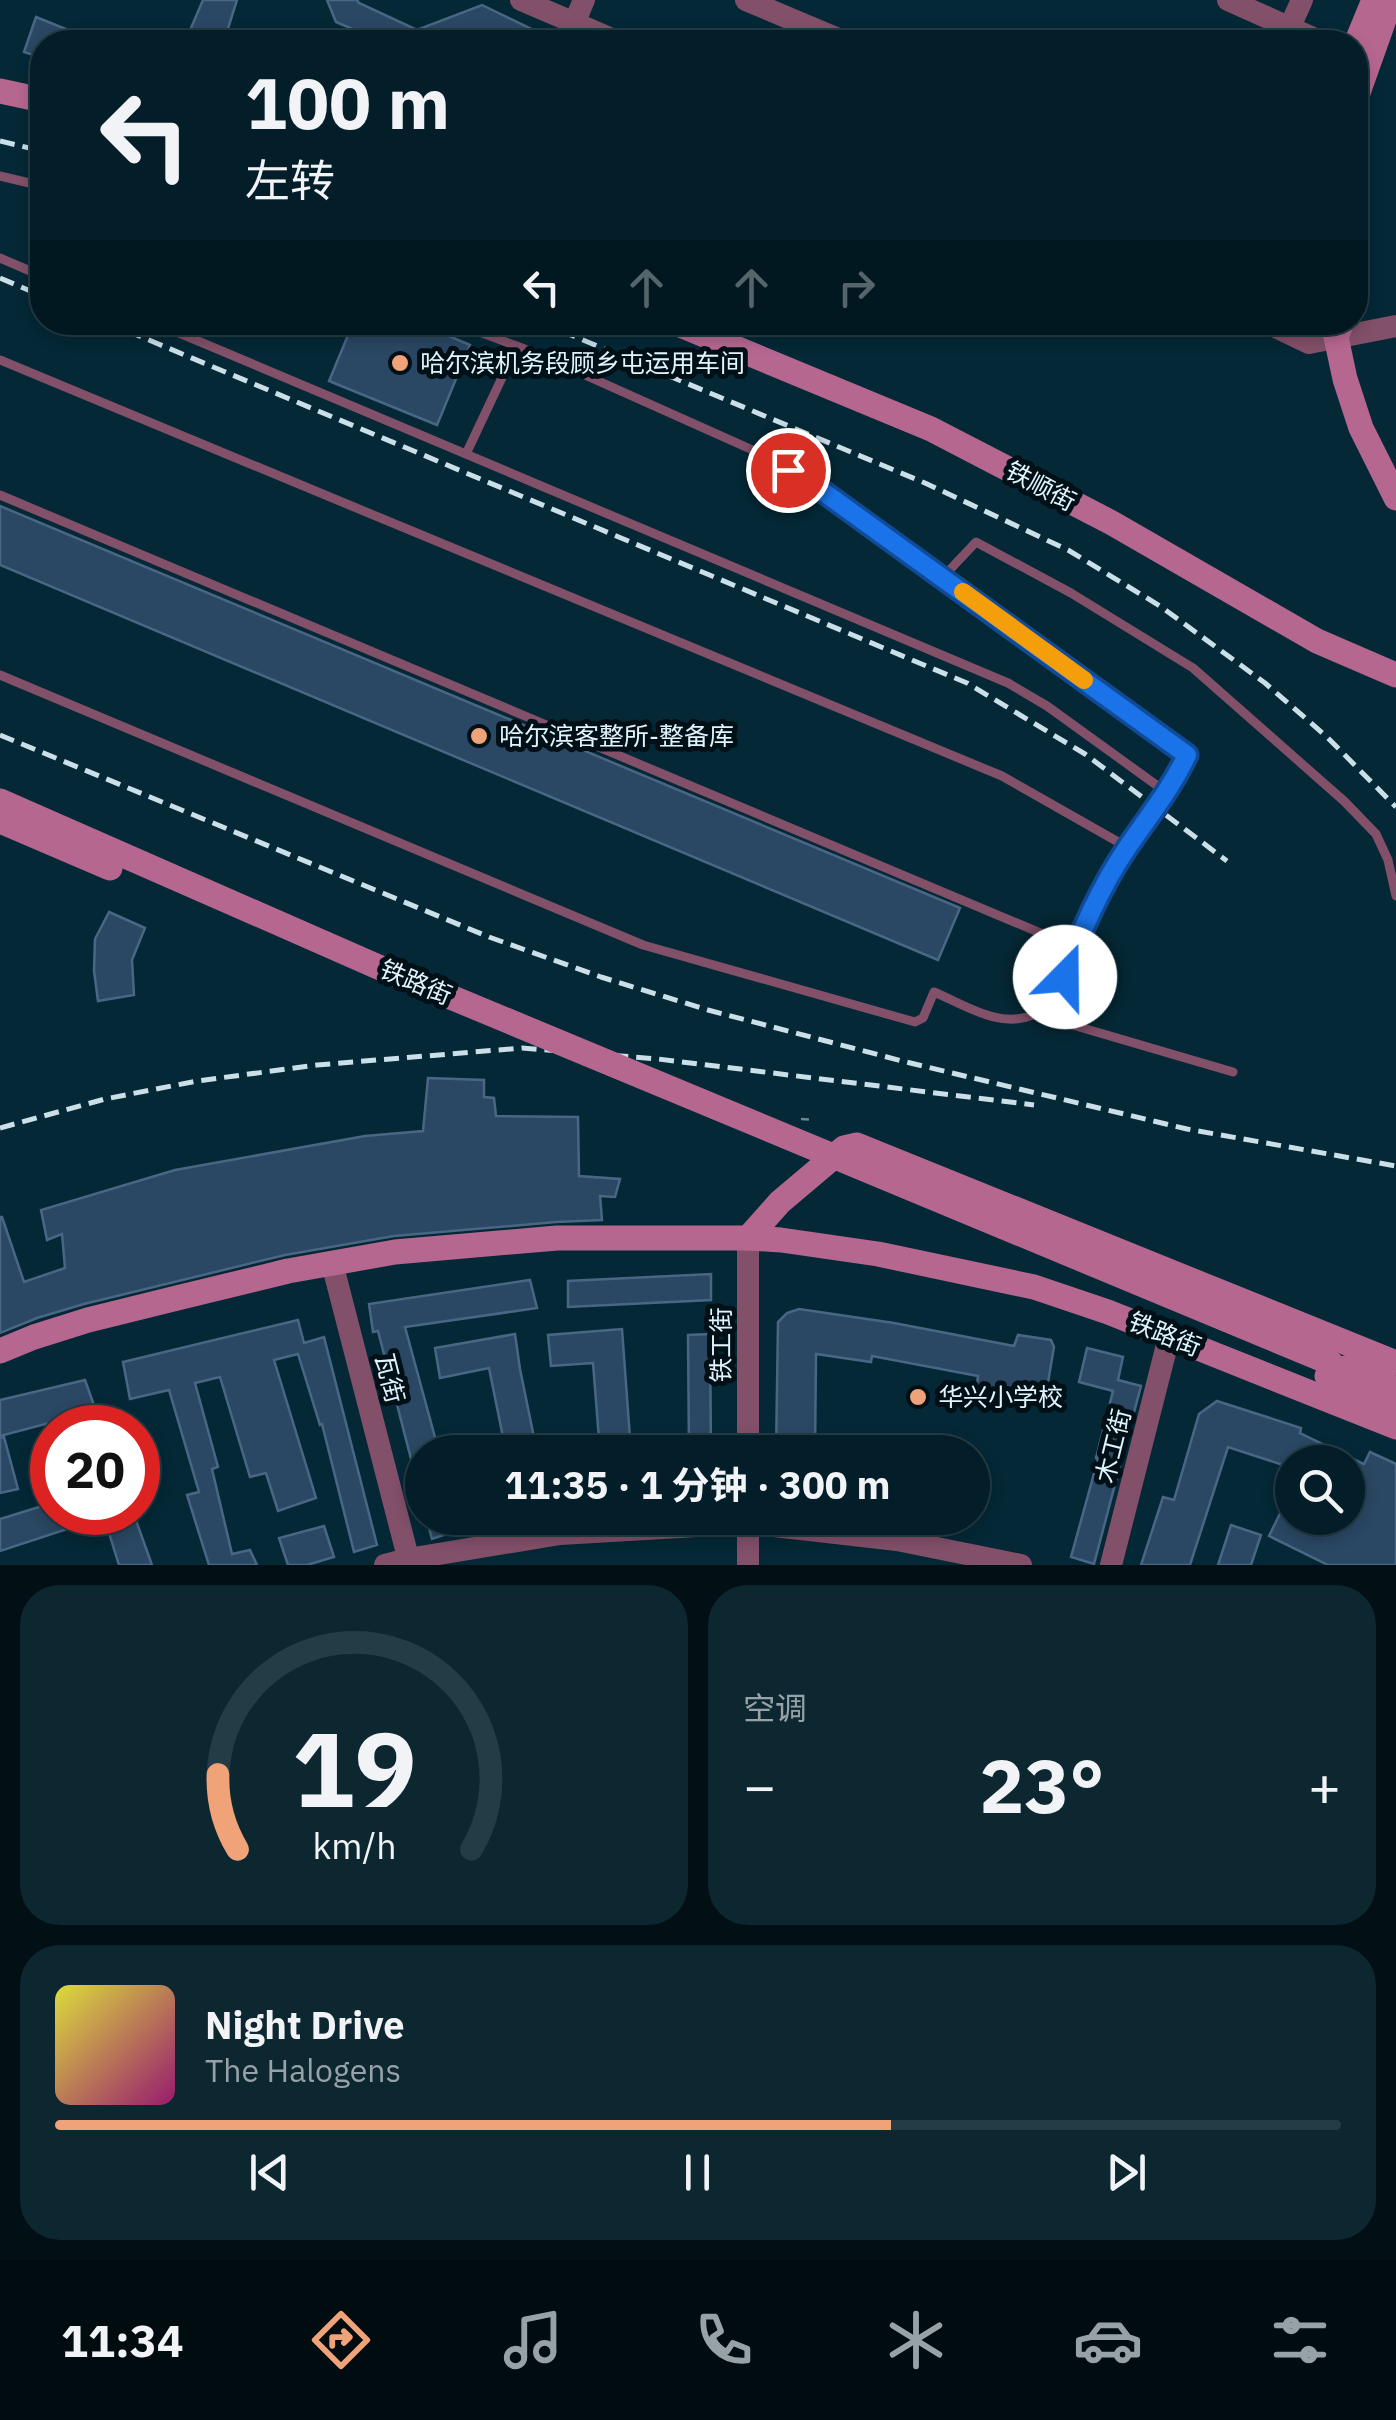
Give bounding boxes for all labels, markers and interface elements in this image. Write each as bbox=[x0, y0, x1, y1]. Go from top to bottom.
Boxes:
text: 100 m bbox=[245, 57, 450, 148]
icon: left bbox=[80, 70, 210, 200]
text: 左转 bbox=[245, 151, 335, 209]
icon: left bbox=[514, 260, 569, 315]
icon: ahead bbox=[619, 260, 674, 315]
icon: ahead bbox=[724, 260, 779, 315]
icon: right bbox=[829, 260, 884, 315]
place label: 哈尔滨机务段顾乡屯运用车间 bbox=[420, 346, 745, 379]
marker: 哈尔滨机务段顾乡屯运用车间 bbox=[389, 352, 411, 374]
pin bbox=[746, 428, 831, 513]
icon: arrive bbox=[761, 443, 816, 498]
street label: 铁顺街 bbox=[1000, 453, 1082, 518]
place label: 哈尔滨客整所-整备库 bbox=[499, 719, 734, 752]
marker: 哈尔滨客整所-整备库 bbox=[468, 725, 490, 747]
position arrow bbox=[1013, 925, 1117, 1029]
street label: 铁路街 bbox=[375, 952, 457, 1011]
street label: 铁路街 bbox=[1124, 1304, 1206, 1363]
street label: 铁工街 bbox=[704, 1307, 737, 1383]
street label: 瓦街 bbox=[368, 1350, 413, 1406]
place label: 华兴小学校 bbox=[938, 1380, 1063, 1413]
marker: 华兴小学校 bbox=[907, 1386, 929, 1408]
speed limit sign: 20 bbox=[30, 1405, 160, 1535]
street label: 木工街 bbox=[1087, 1405, 1138, 1486]
map controls bbox=[1275, 1445, 1365, 1535]
button: search bbox=[1275, 1445, 1365, 1535]
text: 11:35 · 1 分钟 · 300 m bbox=[505, 1460, 890, 1509]
text: 空调 bbox=[743, 1687, 807, 1729]
text: 19 bbox=[292, 1700, 416, 1836]
text: 23° bbox=[979, 1736, 1105, 1834]
text: − bbox=[743, 1750, 776, 1821]
text: + bbox=[1308, 1750, 1341, 1821]
text: km/h bbox=[312, 1822, 396, 1869]
text: Night Drive bbox=[205, 2000, 405, 2049]
text: The Halogens bbox=[205, 2049, 401, 2091]
icon: previous bbox=[242, 2145, 297, 2200]
icon: pause bbox=[670, 2145, 725, 2200]
icon: next bbox=[1099, 2145, 1154, 2200]
icon: directions bbox=[306, 2305, 376, 2375]
icon: music bbox=[498, 2305, 568, 2375]
icon: phone bbox=[689, 2305, 759, 2375]
icon: climate bbox=[881, 2305, 951, 2375]
icon: car bbox=[1073, 2305, 1143, 2375]
icon: filters bbox=[1265, 2305, 1335, 2375]
text: 11:34 bbox=[61, 2311, 184, 2369]

